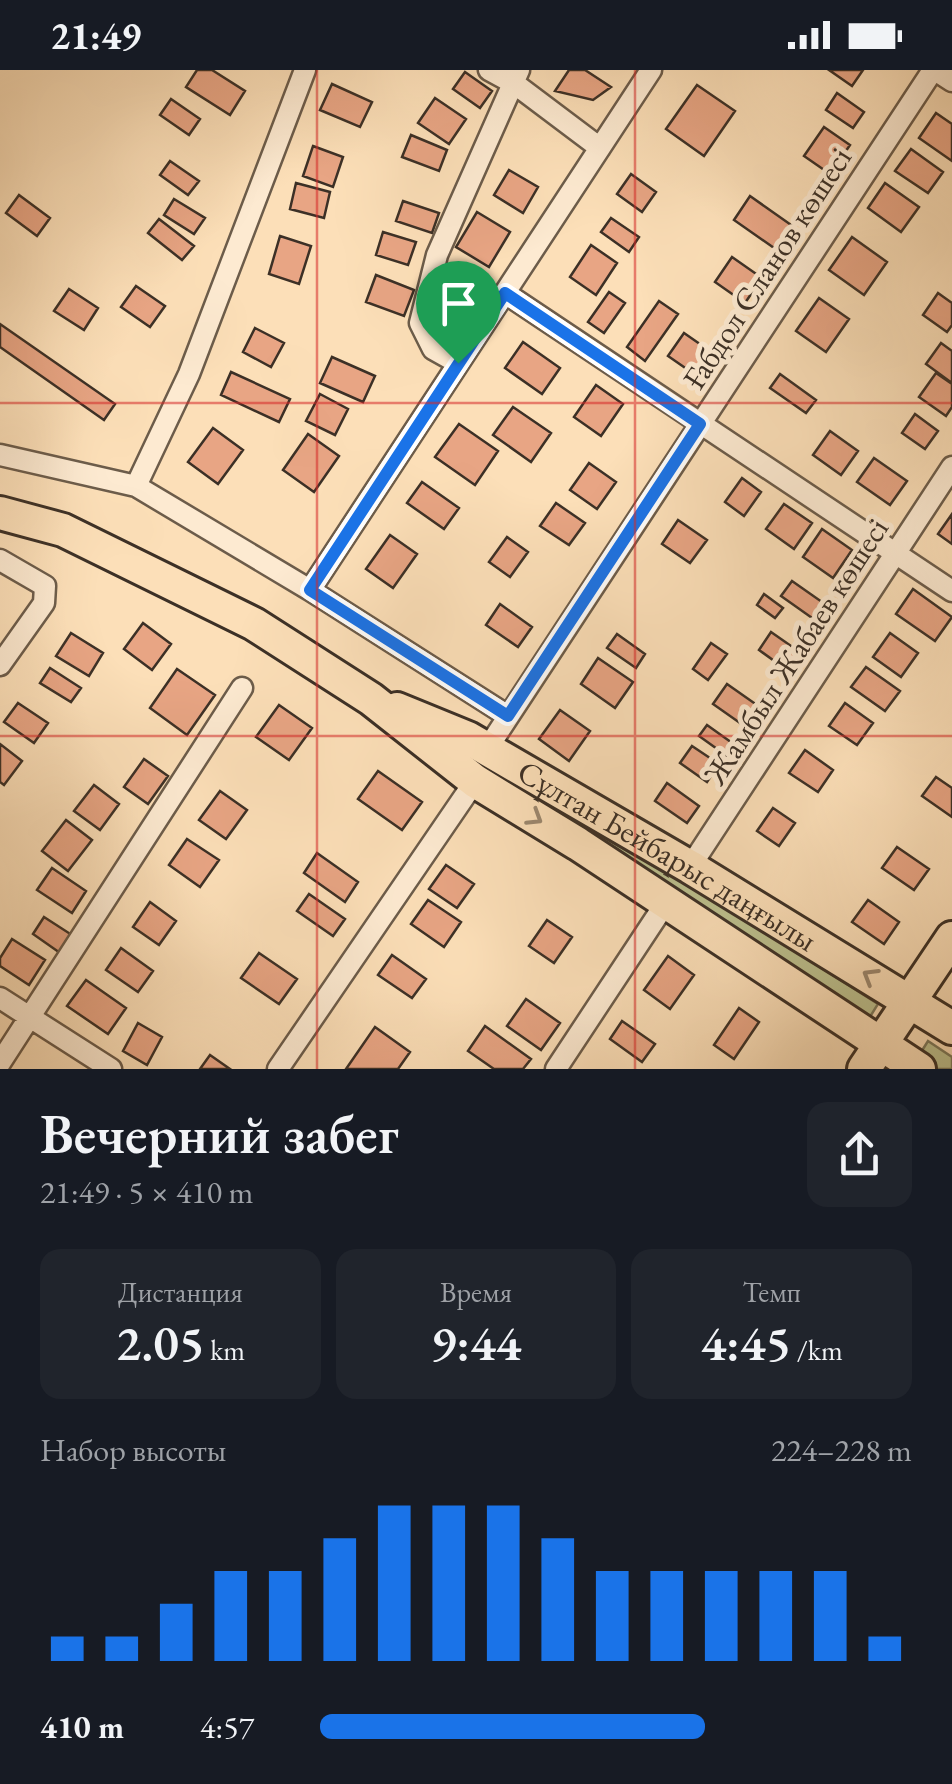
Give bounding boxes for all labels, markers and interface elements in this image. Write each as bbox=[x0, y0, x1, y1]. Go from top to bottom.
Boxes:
text: 21:49 bbox=[50, 11, 141, 60]
street label: Ғабдол Сланов көшесі bbox=[673, 139, 861, 397]
pin bbox=[416, 261, 501, 364]
icon: arrive bbox=[431, 276, 486, 331]
street label: Жамбыл Жабаев көшесі bbox=[693, 510, 898, 793]
street label: Сұлтан Бейбарыс даңғылы bbox=[510, 750, 825, 961]
one-way arrow bbox=[524, 806, 542, 825]
one-way arrow bbox=[863, 969, 881, 988]
text: Вечерний забег bbox=[40, 1098, 399, 1169]
button: share bbox=[807, 1102, 912, 1207]
text: 21:49 · 5 × 410 m bbox=[40, 1171, 253, 1213]
text: Дистанция bbox=[118, 1274, 243, 1310]
text: Время bbox=[440, 1274, 512, 1310]
text: Темп bbox=[742, 1274, 801, 1310]
text: 2.05 bbox=[116, 1310, 205, 1375]
text: 9:44 bbox=[431, 1310, 521, 1375]
text: 4:45 bbox=[701, 1310, 791, 1375]
text: km bbox=[205, 1332, 245, 1368]
text: /km bbox=[791, 1332, 843, 1368]
text: Набор высоты bbox=[40, 1429, 226, 1471]
text: 224–228 m bbox=[771, 1429, 912, 1471]
text: 410 m bbox=[40, 1706, 124, 1748]
text: 4:57 bbox=[200, 1706, 254, 1748]

